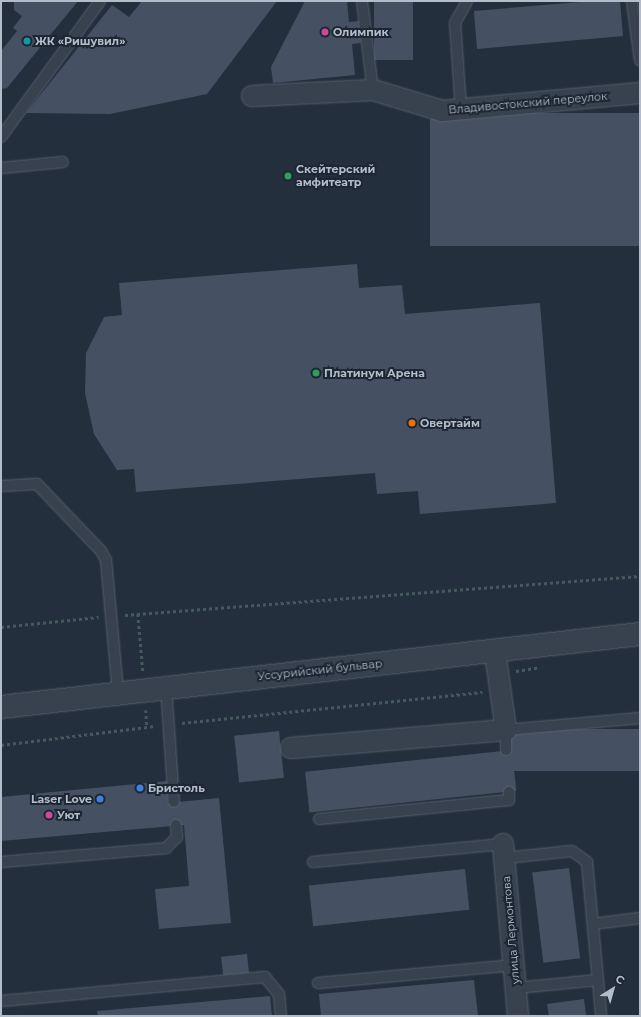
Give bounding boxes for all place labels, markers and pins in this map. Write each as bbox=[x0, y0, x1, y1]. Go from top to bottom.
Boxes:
place label: Олимпик bbox=[333, 25, 389, 39]
marker: Олимпик bbox=[320, 27, 330, 37]
place label: ЖК «Ришувил» bbox=[35, 34, 125, 48]
marker: ЖК «Ришувил» bbox=[22, 36, 32, 46]
place label: Скейтерский амфитеатр bbox=[296, 163, 375, 189]
marker: Скейтерский амфитеатр bbox=[283, 171, 293, 181]
place label: Платинум Арена bbox=[324, 366, 425, 380]
marker: Платинум Арена bbox=[311, 368, 321, 378]
place label: Овертайм bbox=[420, 416, 480, 430]
marker: Овертайм bbox=[407, 418, 417, 428]
place label: Бристоль bbox=[148, 781, 205, 795]
marker: Бристоль bbox=[135, 783, 145, 793]
place label: Laser Love bbox=[31, 792, 92, 806]
marker: Laser Love bbox=[95, 794, 105, 804]
place label: Уют bbox=[57, 808, 80, 822]
marker: Уют bbox=[44, 810, 54, 820]

